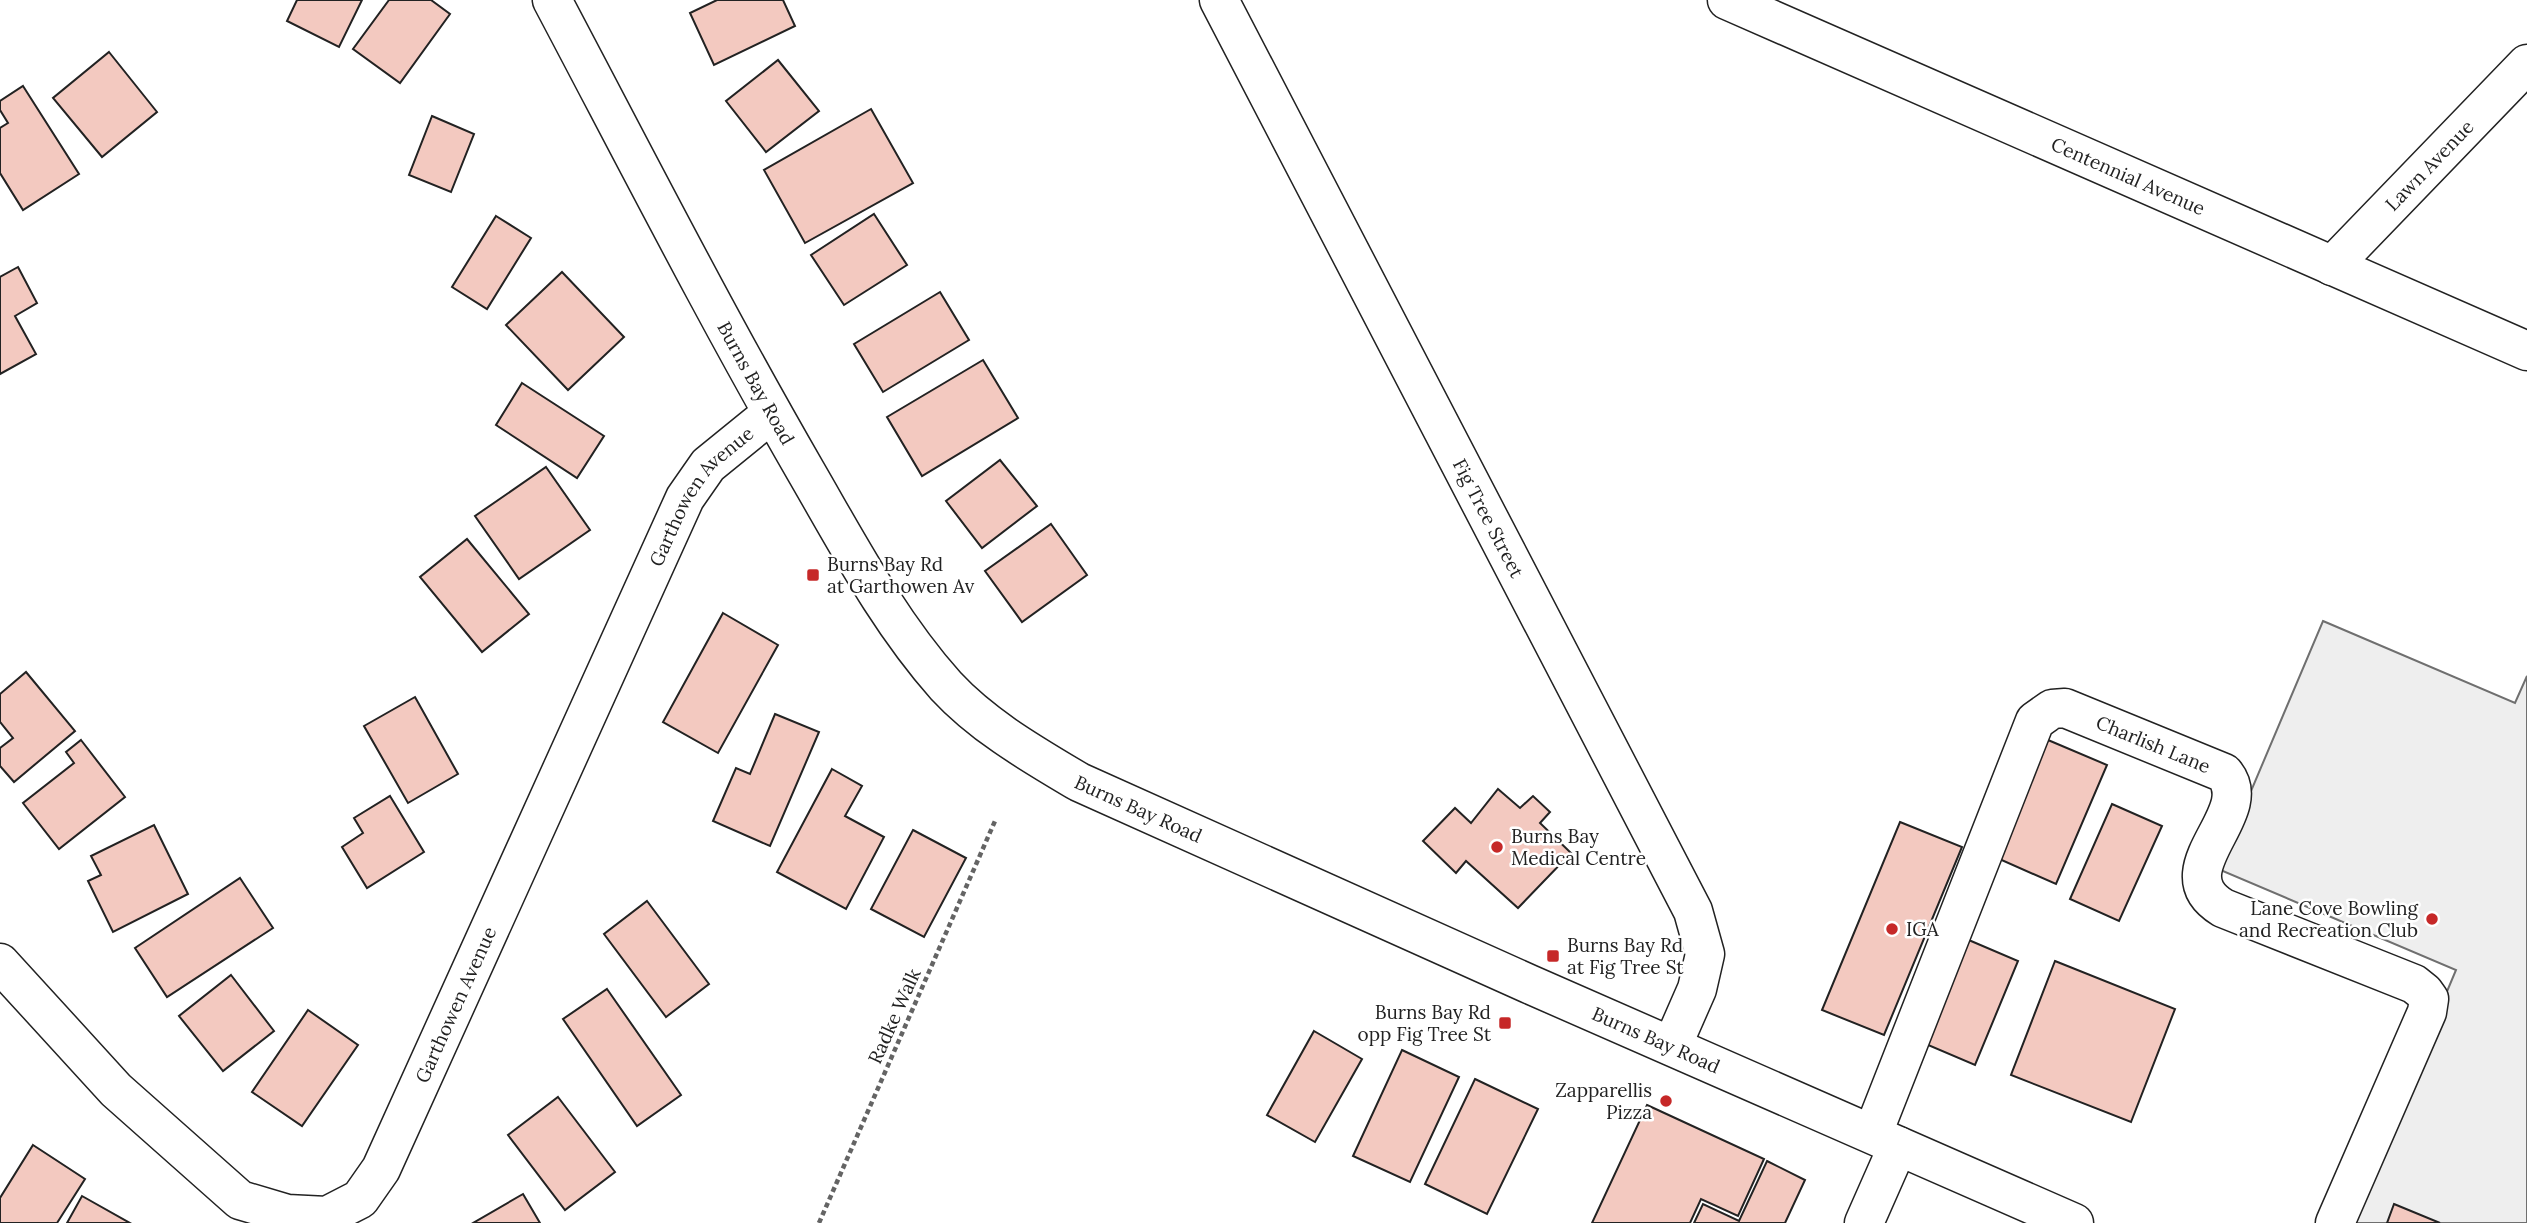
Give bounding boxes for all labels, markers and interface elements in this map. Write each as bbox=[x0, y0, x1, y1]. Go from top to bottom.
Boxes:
street label: Lawn Avenue bbox=[2380, 115, 2479, 216]
street label: Centennial Avenue bbox=[2047, 132, 2209, 220]
street label: Burns Bay Road bbox=[712, 317, 800, 449]
street label: Garthowen Avenue bbox=[644, 421, 758, 570]
street label: Fig Tree Street bbox=[1448, 455, 1530, 582]
place label: Burns Bay Rd at Garthowen Av bbox=[827, 552, 975, 598]
marker: Burns Bay Rd at Garthowen Av bbox=[805, 567, 821, 583]
street label: Charlish Lane bbox=[2093, 710, 2214, 778]
street label: Burns Bay Road bbox=[1071, 770, 1206, 848]
place label: Burns Bay Medical Centre bbox=[1511, 824, 1646, 870]
marker: Burns Bay Medical Centre bbox=[1489, 839, 1505, 855]
place label: Lane Cove Bowling and Recreation Club bbox=[2239, 896, 2418, 942]
marker: Lane Cove Bowling and Recreation Club bbox=[2424, 911, 2440, 927]
place label: IGA bbox=[1906, 917, 1940, 941]
marker: IGA bbox=[1884, 921, 1900, 937]
street label: Garthowen Avenue bbox=[410, 923, 501, 1086]
place label: Burns Bay Rd at Fig Tree St bbox=[1567, 933, 1684, 979]
marker: Burns Bay Rd at Fig Tree St bbox=[1545, 948, 1561, 964]
street label: Radke Walk bbox=[862, 964, 926, 1067]
place label: Burns Bay Rd opp Fig Tree St bbox=[1358, 1000, 1492, 1046]
street label: Burns Bay Road bbox=[1589, 1001, 1724, 1078]
marker: Burns Bay Rd opp Fig Tree St bbox=[1497, 1015, 1513, 1031]
place label: Zapparellis Pizza bbox=[1555, 1078, 1652, 1124]
marker: Zapparellis Pizza bbox=[1658, 1093, 1674, 1109]

